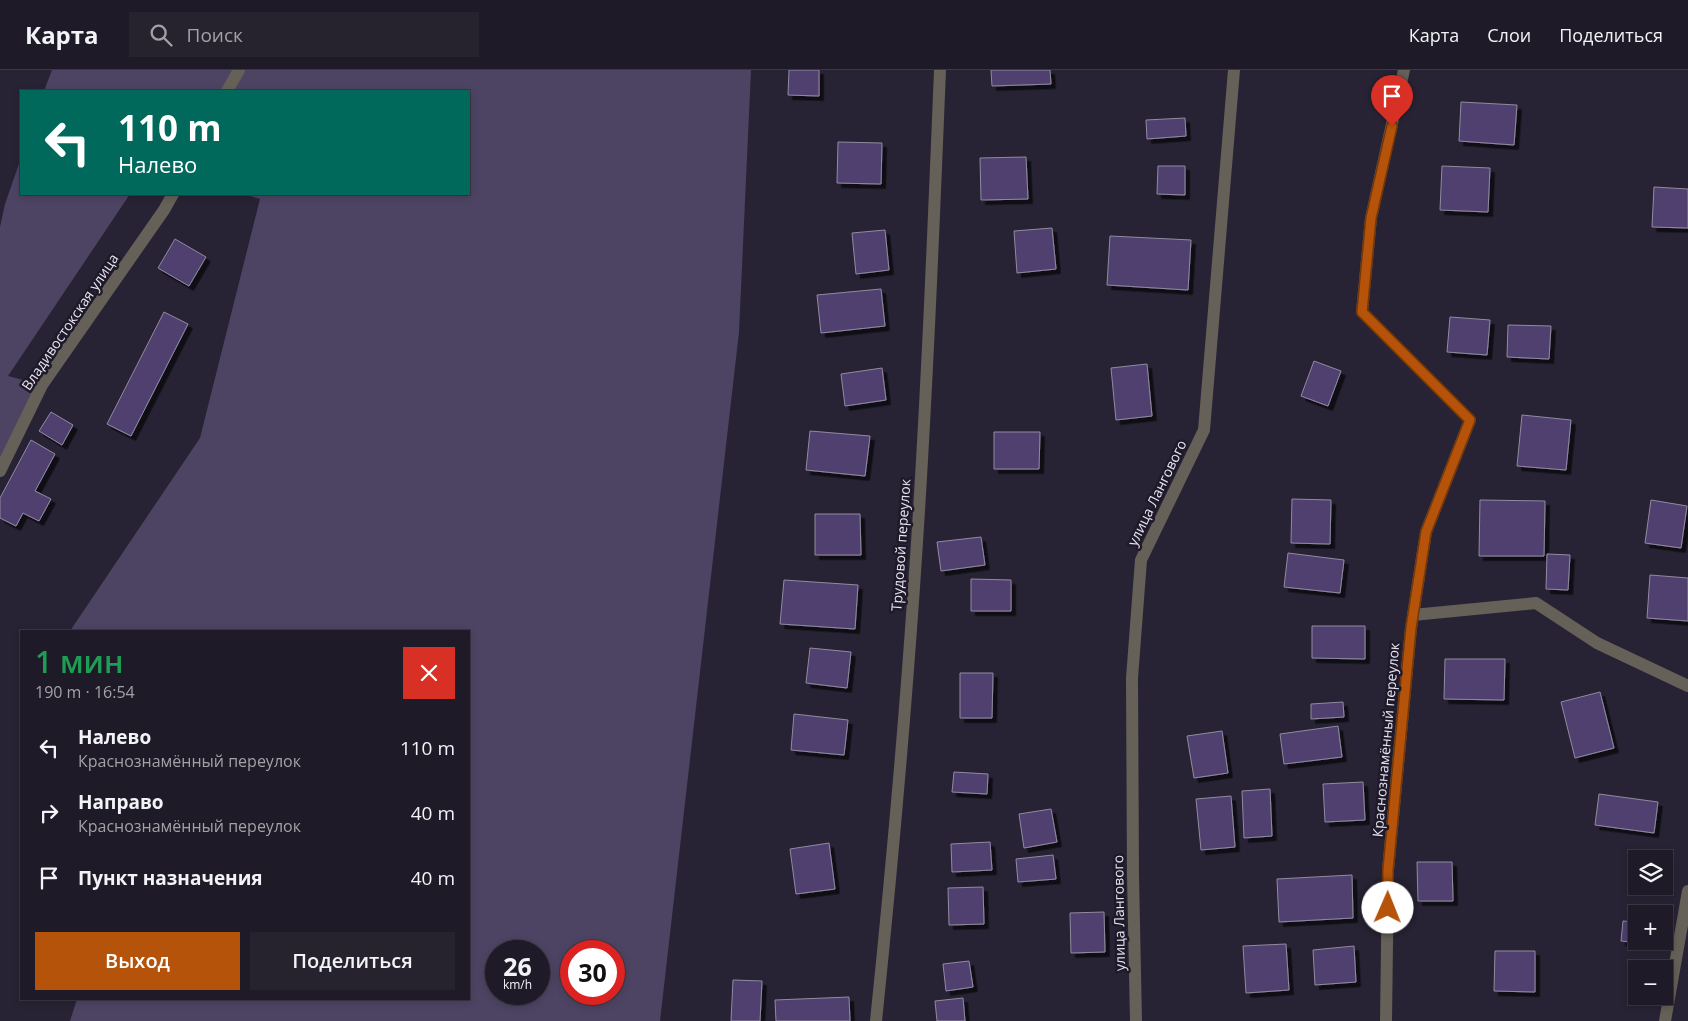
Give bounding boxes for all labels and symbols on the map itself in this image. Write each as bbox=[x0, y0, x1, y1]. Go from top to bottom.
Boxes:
pin bbox=[1371, 75, 1413, 126]
street label: Владивостокская улица bbox=[17, 250, 122, 394]
street label: улица Лангового bbox=[1123, 437, 1191, 549]
street label: Трудовой переулок bbox=[886, 477, 915, 612]
street label: Краснознамённый переулок bbox=[1368, 641, 1404, 838]
street label: улица Лангового bbox=[1108, 855, 1129, 971]
position arrow bbox=[1361, 881, 1413, 933]
speed limit sign: 30 bbox=[560, 940, 625, 1005]

